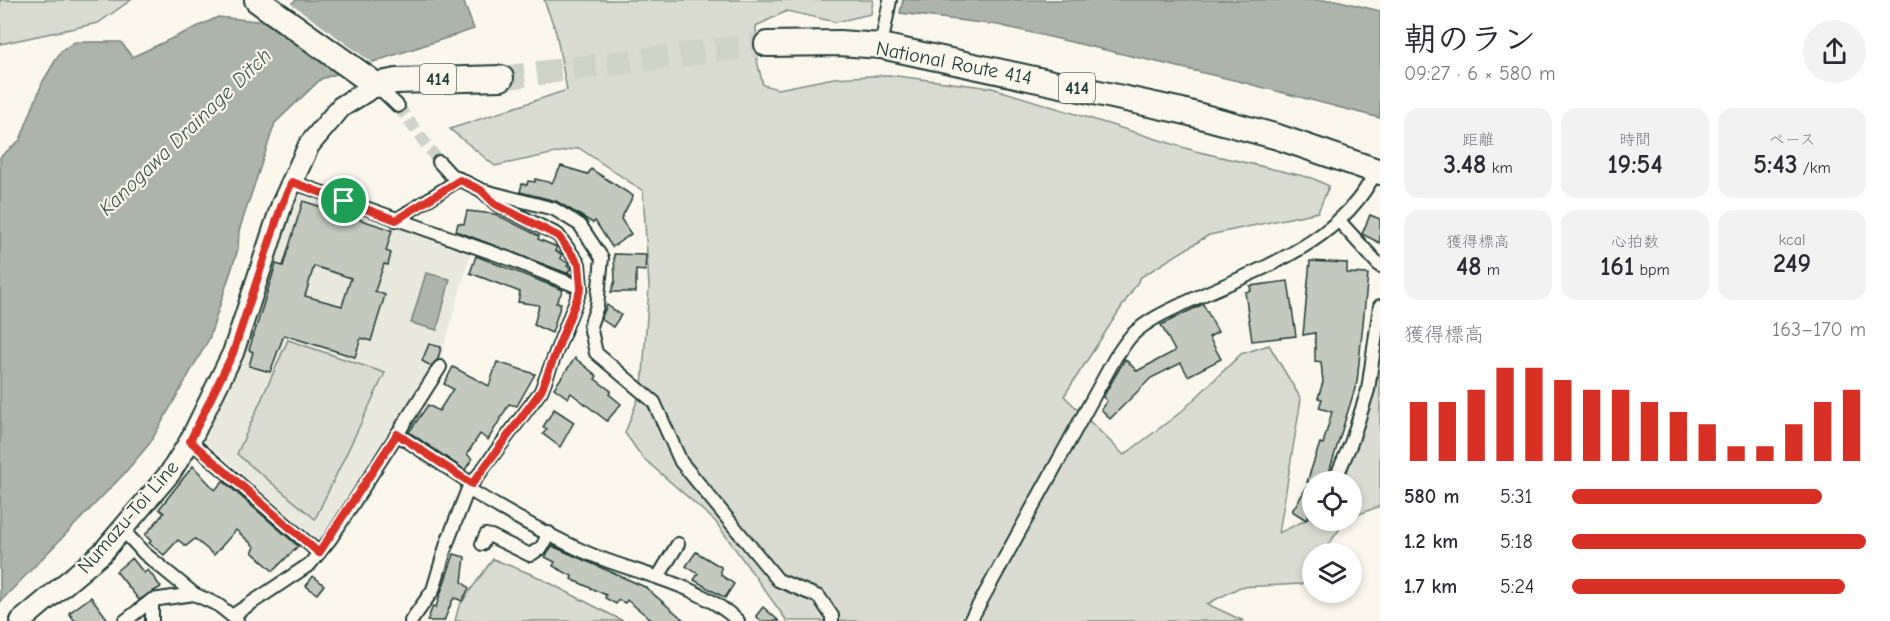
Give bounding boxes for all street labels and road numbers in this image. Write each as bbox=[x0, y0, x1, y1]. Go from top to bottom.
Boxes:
street label: National Route 414 bbox=[874, 37, 1034, 89]
road number: 414 bbox=[420, 64, 456, 94]
road number: 414 bbox=[1059, 73, 1095, 103]
street label: Numazu-Toi Line bbox=[73, 456, 183, 578]

